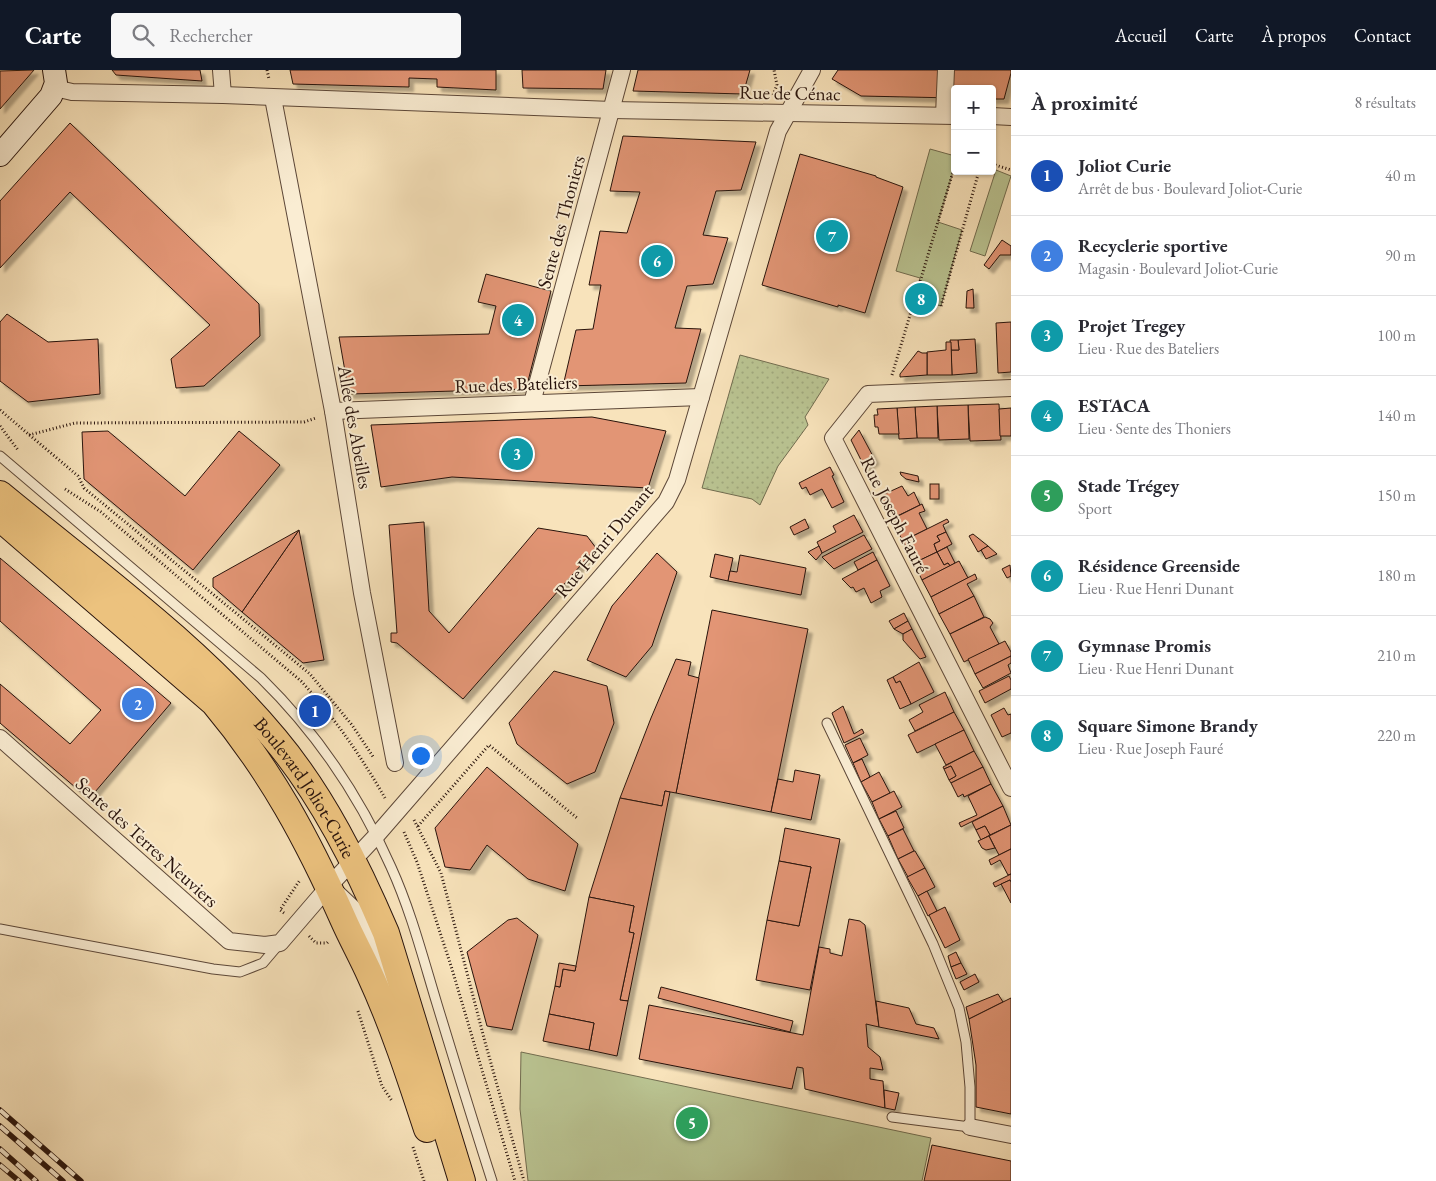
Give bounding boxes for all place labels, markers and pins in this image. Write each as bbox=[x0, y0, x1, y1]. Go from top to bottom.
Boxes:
pin: 7 bbox=[816, 217, 848, 255]
pin: 6 bbox=[641, 242, 673, 280]
pin: 8 bbox=[905, 280, 937, 318]
pin: 4 bbox=[502, 301, 534, 339]
pin: 3 bbox=[501, 435, 533, 473]
pin: 2 bbox=[122, 685, 154, 723]
pin: 1 bbox=[299, 692, 331, 730]
pin: 5 bbox=[676, 1104, 708, 1142]

